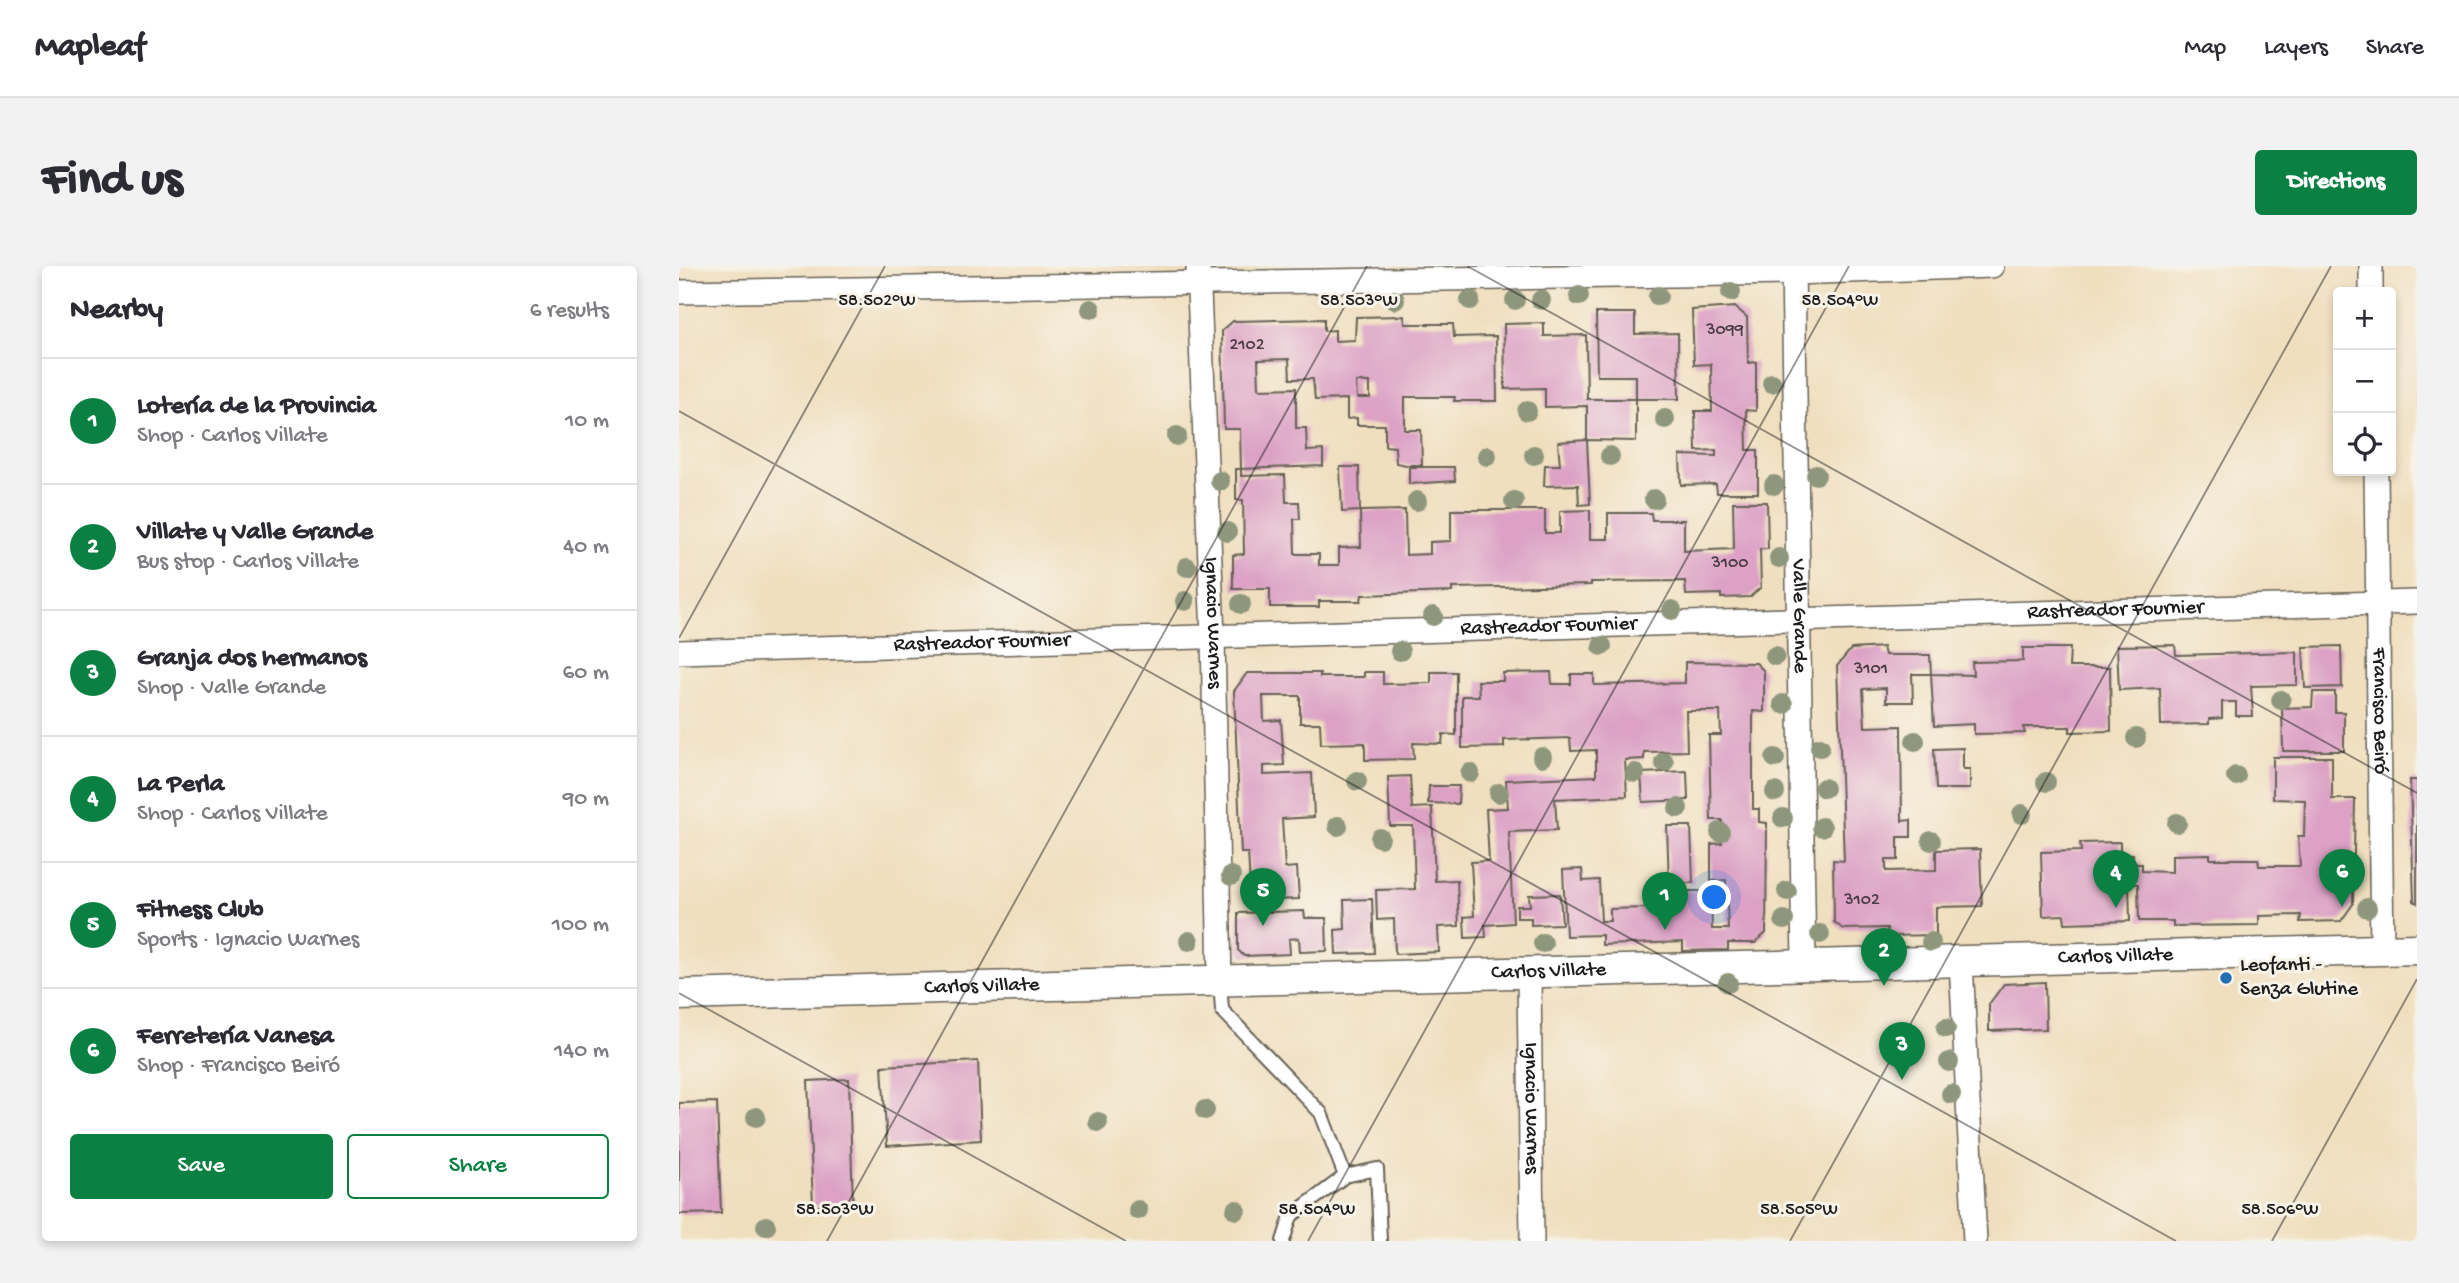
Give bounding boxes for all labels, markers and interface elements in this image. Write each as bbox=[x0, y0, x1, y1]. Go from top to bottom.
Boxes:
text: Mapleaf bbox=[35, 29, 145, 67]
text: Map bbox=[2184, 34, 2226, 63]
text: Layers bbox=[2264, 34, 2328, 63]
text: Share bbox=[2366, 34, 2424, 63]
button: Directions bbox=[2255, 150, 2417, 215]
text: Find us bbox=[42, 153, 182, 211]
map controls bbox=[2333, 287, 2396, 476]
button: + bbox=[2333, 287, 2396, 350]
text: 58.502°W bbox=[839, 291, 915, 312]
text: 58.503°W bbox=[1320, 291, 1398, 312]
text: 58.504°W bbox=[1802, 291, 1878, 312]
text: Nearby bbox=[70, 294, 163, 329]
text: 6 results bbox=[530, 298, 609, 325]
house number: 3099 bbox=[1705, 320, 1744, 341]
house number: 2102 bbox=[1229, 335, 1265, 356]
button: − bbox=[2333, 350, 2396, 413]
text: Lotería de la Provincia bbox=[137, 392, 376, 423]
text: 1 bbox=[88, 408, 98, 435]
text: 10 m bbox=[565, 408, 609, 435]
button: locate bbox=[2333, 413, 2396, 476]
text: Shop · Carlos Villate bbox=[137, 423, 328, 450]
text: Villate y Valle Grande bbox=[137, 518, 373, 549]
text: 2 bbox=[87, 534, 99, 561]
text: 40 m bbox=[563, 534, 609, 561]
text: Bus stop · Carlos Villate bbox=[137, 549, 359, 576]
house number: 3100 bbox=[1710, 553, 1749, 574]
street label: Ignacio Warnes bbox=[1197, 556, 1227, 690]
street label: Valle Grande bbox=[1785, 558, 1812, 674]
street label: Rastreador Fournier bbox=[2027, 596, 2205, 626]
street label: Rastreador Fournier bbox=[1460, 612, 1639, 642]
street label: Rastreador Fournier bbox=[893, 628, 1072, 658]
text: Granja dos hermanos bbox=[137, 644, 367, 675]
street label: Francisco Beiró bbox=[2366, 646, 2392, 775]
house number: 3101 bbox=[1853, 659, 1888, 680]
text: 3 bbox=[87, 660, 99, 687]
text: 60 m bbox=[563, 660, 609, 687]
text: Shop · Valle Grande bbox=[137, 675, 326, 702]
text: La Perla bbox=[137, 770, 224, 801]
text: 4 bbox=[88, 786, 98, 813]
text: 90 m bbox=[563, 786, 609, 813]
text: Shop · Carlos Villate bbox=[137, 801, 328, 828]
pin: 6 bbox=[2319, 849, 2365, 907]
pin: 4 bbox=[2093, 850, 2139, 908]
pin: 5 bbox=[1240, 868, 1286, 926]
pin: 1 bbox=[1642, 872, 1688, 930]
your location bbox=[1697, 880, 1731, 914]
house number: 3102 bbox=[1843, 890, 1880, 911]
text: Fitness Club bbox=[137, 896, 263, 927]
text: 5 bbox=[87, 912, 99, 939]
text: 100 m bbox=[552, 912, 609, 939]
text: Sports · Ignacio Warnes bbox=[137, 927, 359, 954]
pin: 2 bbox=[1861, 928, 1907, 986]
street label: Carlos Villate bbox=[2058, 943, 2175, 971]
place label: Leofanti - Senza Glutine bbox=[2240, 954, 2359, 1003]
street label: Carlos Villate bbox=[1491, 958, 1608, 986]
marker: Leofanti - Senza Glutine bbox=[2218, 970, 2234, 986]
street label: Carlos Villate bbox=[924, 973, 1041, 1001]
text: Ferretería Vanesa bbox=[137, 1022, 334, 1053]
pin: 3 bbox=[1879, 1022, 1925, 1080]
text: 6 bbox=[87, 1038, 99, 1065]
text: 140 m bbox=[554, 1038, 609, 1065]
street label: Ignacio Warnes bbox=[1517, 1042, 1544, 1175]
text: Shop · Francisco Beiró bbox=[137, 1053, 340, 1080]
button: Save bbox=[70, 1134, 333, 1199]
button: Share bbox=[347, 1134, 609, 1199]
text: 58.503°W bbox=[796, 1200, 874, 1221]
text: 58.504°W bbox=[1279, 1200, 1355, 1221]
text: 58.505°W bbox=[1760, 1200, 1838, 1221]
text: 58.506°W bbox=[2241, 1200, 2319, 1221]

